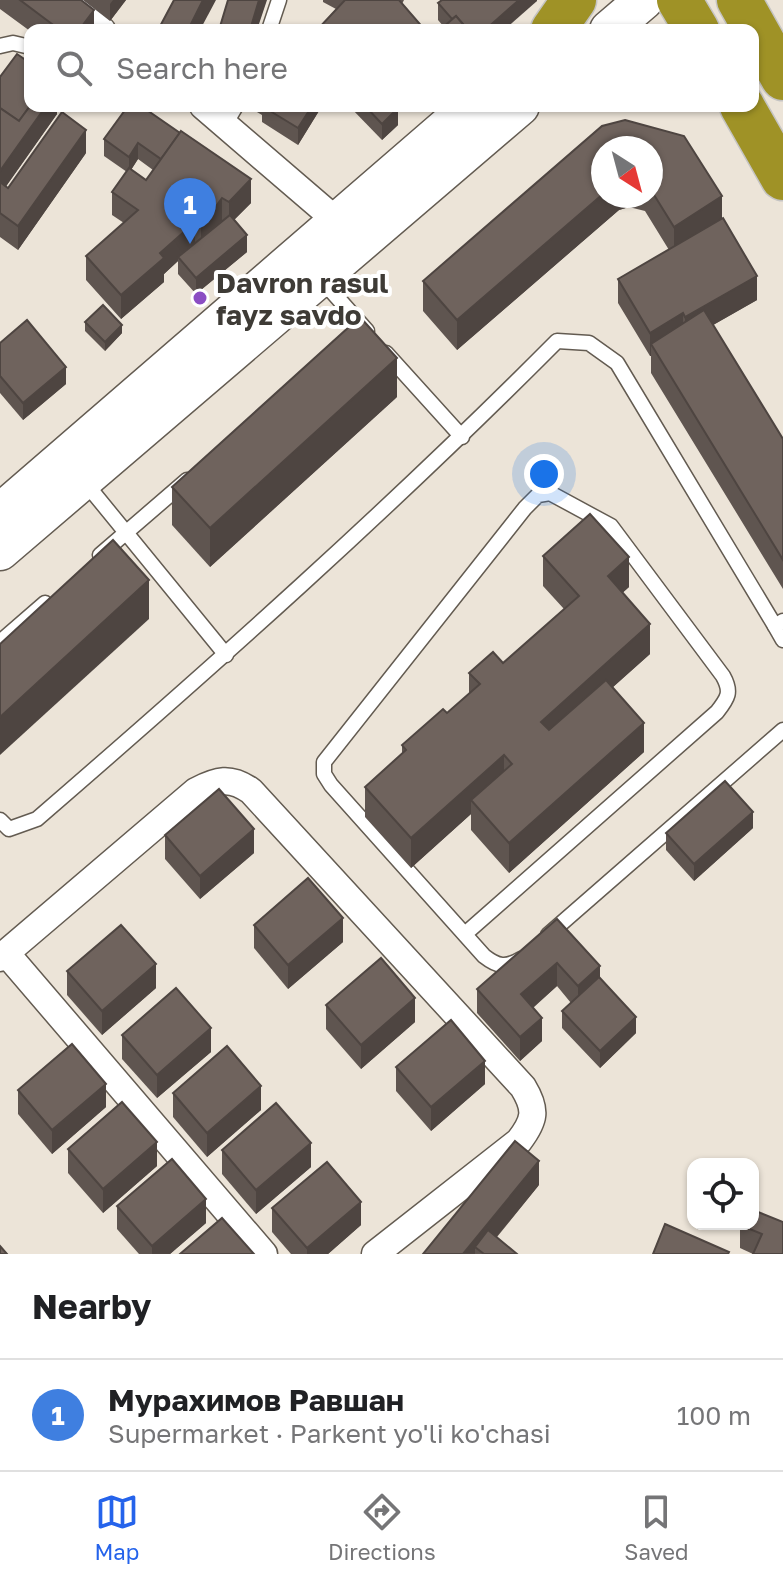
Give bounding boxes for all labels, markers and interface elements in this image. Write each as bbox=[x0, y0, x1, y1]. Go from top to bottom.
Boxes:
search box bbox=[24, 24, 759, 112]
icon: search bbox=[52, 46, 96, 90]
text: Search here bbox=[116, 50, 288, 86]
north arrow bbox=[591, 136, 663, 208]
pin: 1 bbox=[164, 178, 216, 244]
place label: Davron rasul fayz savdo bbox=[216, 266, 388, 331]
marker: Davron rasul fayz savdo bbox=[191, 289, 209, 307]
your location bbox=[524, 454, 564, 494]
map controls bbox=[687, 1158, 759, 1230]
button: locate bbox=[687, 1158, 759, 1230]
text: Nearby bbox=[32, 1286, 152, 1326]
text: Мурахимов Равшан bbox=[108, 1382, 404, 1418]
text: 1 bbox=[51, 1400, 65, 1431]
text: 100 m bbox=[677, 1400, 751, 1431]
text: Supermarket · Parkent yo'li ko'chasi bbox=[108, 1418, 551, 1449]
tab: Map bbox=[94, 1490, 139, 1565]
tab: Directions bbox=[328, 1490, 436, 1565]
tab: Saved bbox=[624, 1490, 689, 1565]

